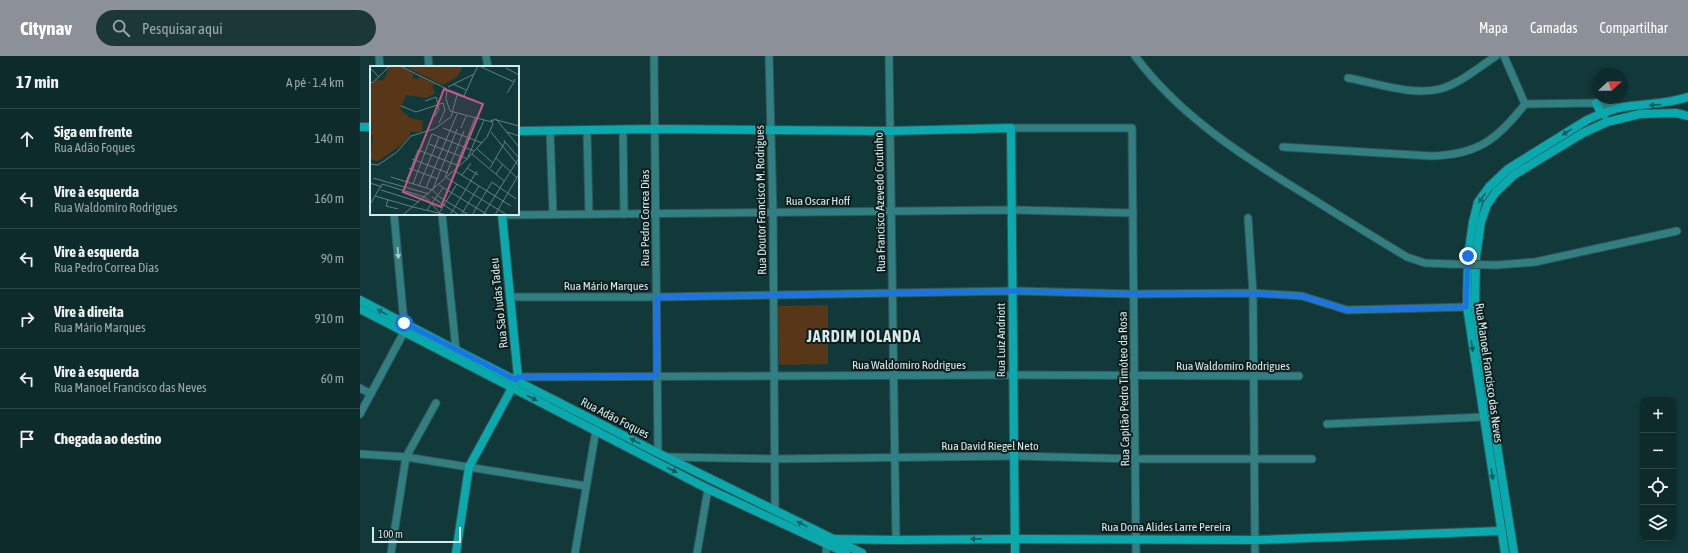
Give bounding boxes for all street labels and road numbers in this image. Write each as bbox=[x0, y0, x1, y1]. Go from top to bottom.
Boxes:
street label: Rua Doutor Francisco M. Rodrigues bbox=[753, 125, 769, 275]
street label: Rua Francisco Azevedo Coutinho bbox=[872, 131, 888, 272]
street label: Rua Pedro Correa Dias bbox=[638, 170, 652, 266]
street label: Rua Oscar Hoff bbox=[786, 194, 851, 208]
street label: Rua São Judas Tadeu bbox=[487, 257, 511, 349]
street label: Rua Mário Marques bbox=[564, 279, 648, 293]
street label: Rua Luiz Andriott bbox=[994, 302, 1008, 377]
street label: Rua Manoel Francisco das Neves bbox=[1472, 302, 1506, 444]
street label: Rua Capitão Pedro Timóteo da Rosa bbox=[1116, 311, 1132, 467]
street label: Rua Waldomiro Rodrigues bbox=[852, 358, 966, 372]
street label: Rua Waldomiro Rodrigues bbox=[1176, 359, 1290, 373]
street label: Rua Adão Foques bbox=[578, 395, 652, 441]
street label: Rua David Riegel Neto bbox=[941, 439, 1039, 453]
street label: Rua Dona Alides Larre Pereira bbox=[1101, 520, 1231, 534]

